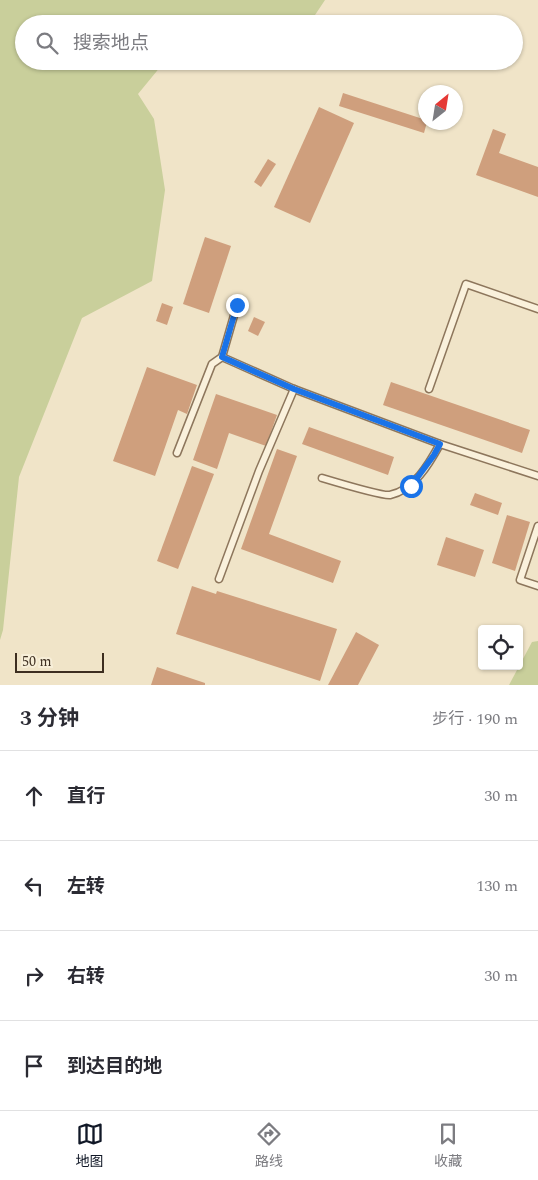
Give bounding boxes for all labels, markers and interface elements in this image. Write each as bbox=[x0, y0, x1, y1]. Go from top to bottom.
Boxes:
search box bbox=[15, 15, 523, 70]
icon: search bbox=[33, 29, 61, 57]
text: 搜索地点 bbox=[73, 29, 149, 58]
north arrow bbox=[418, 85, 463, 130]
route end bbox=[226, 294, 249, 317]
route start bbox=[400, 475, 423, 498]
map controls bbox=[478, 625, 523, 670]
button: locate bbox=[478, 625, 523, 670]
scale bar bbox=[15, 650, 104, 673]
text: 50 m bbox=[22, 651, 52, 672]
text: 3 分钟 bbox=[20, 703, 79, 735]
text: 步行 · 190 m bbox=[432, 707, 518, 731]
icon: ahead bbox=[20, 782, 48, 810]
text: 直行 bbox=[67, 782, 105, 811]
text: 30 m bbox=[484, 784, 518, 808]
icon: left bbox=[20, 872, 48, 900]
text: 左转 bbox=[67, 872, 105, 901]
text: 130 m bbox=[476, 874, 518, 898]
icon: right bbox=[20, 962, 48, 990]
text: 右转 bbox=[67, 962, 105, 991]
text: 30 m bbox=[484, 964, 518, 988]
icon: arrive bbox=[20, 1052, 48, 1080]
text: 到达目的地 bbox=[67, 1052, 162, 1081]
tab: 地图 bbox=[76, 1120, 104, 1172]
tab: 路线 bbox=[255, 1120, 283, 1172]
tab: 收藏 bbox=[434, 1120, 462, 1172]

